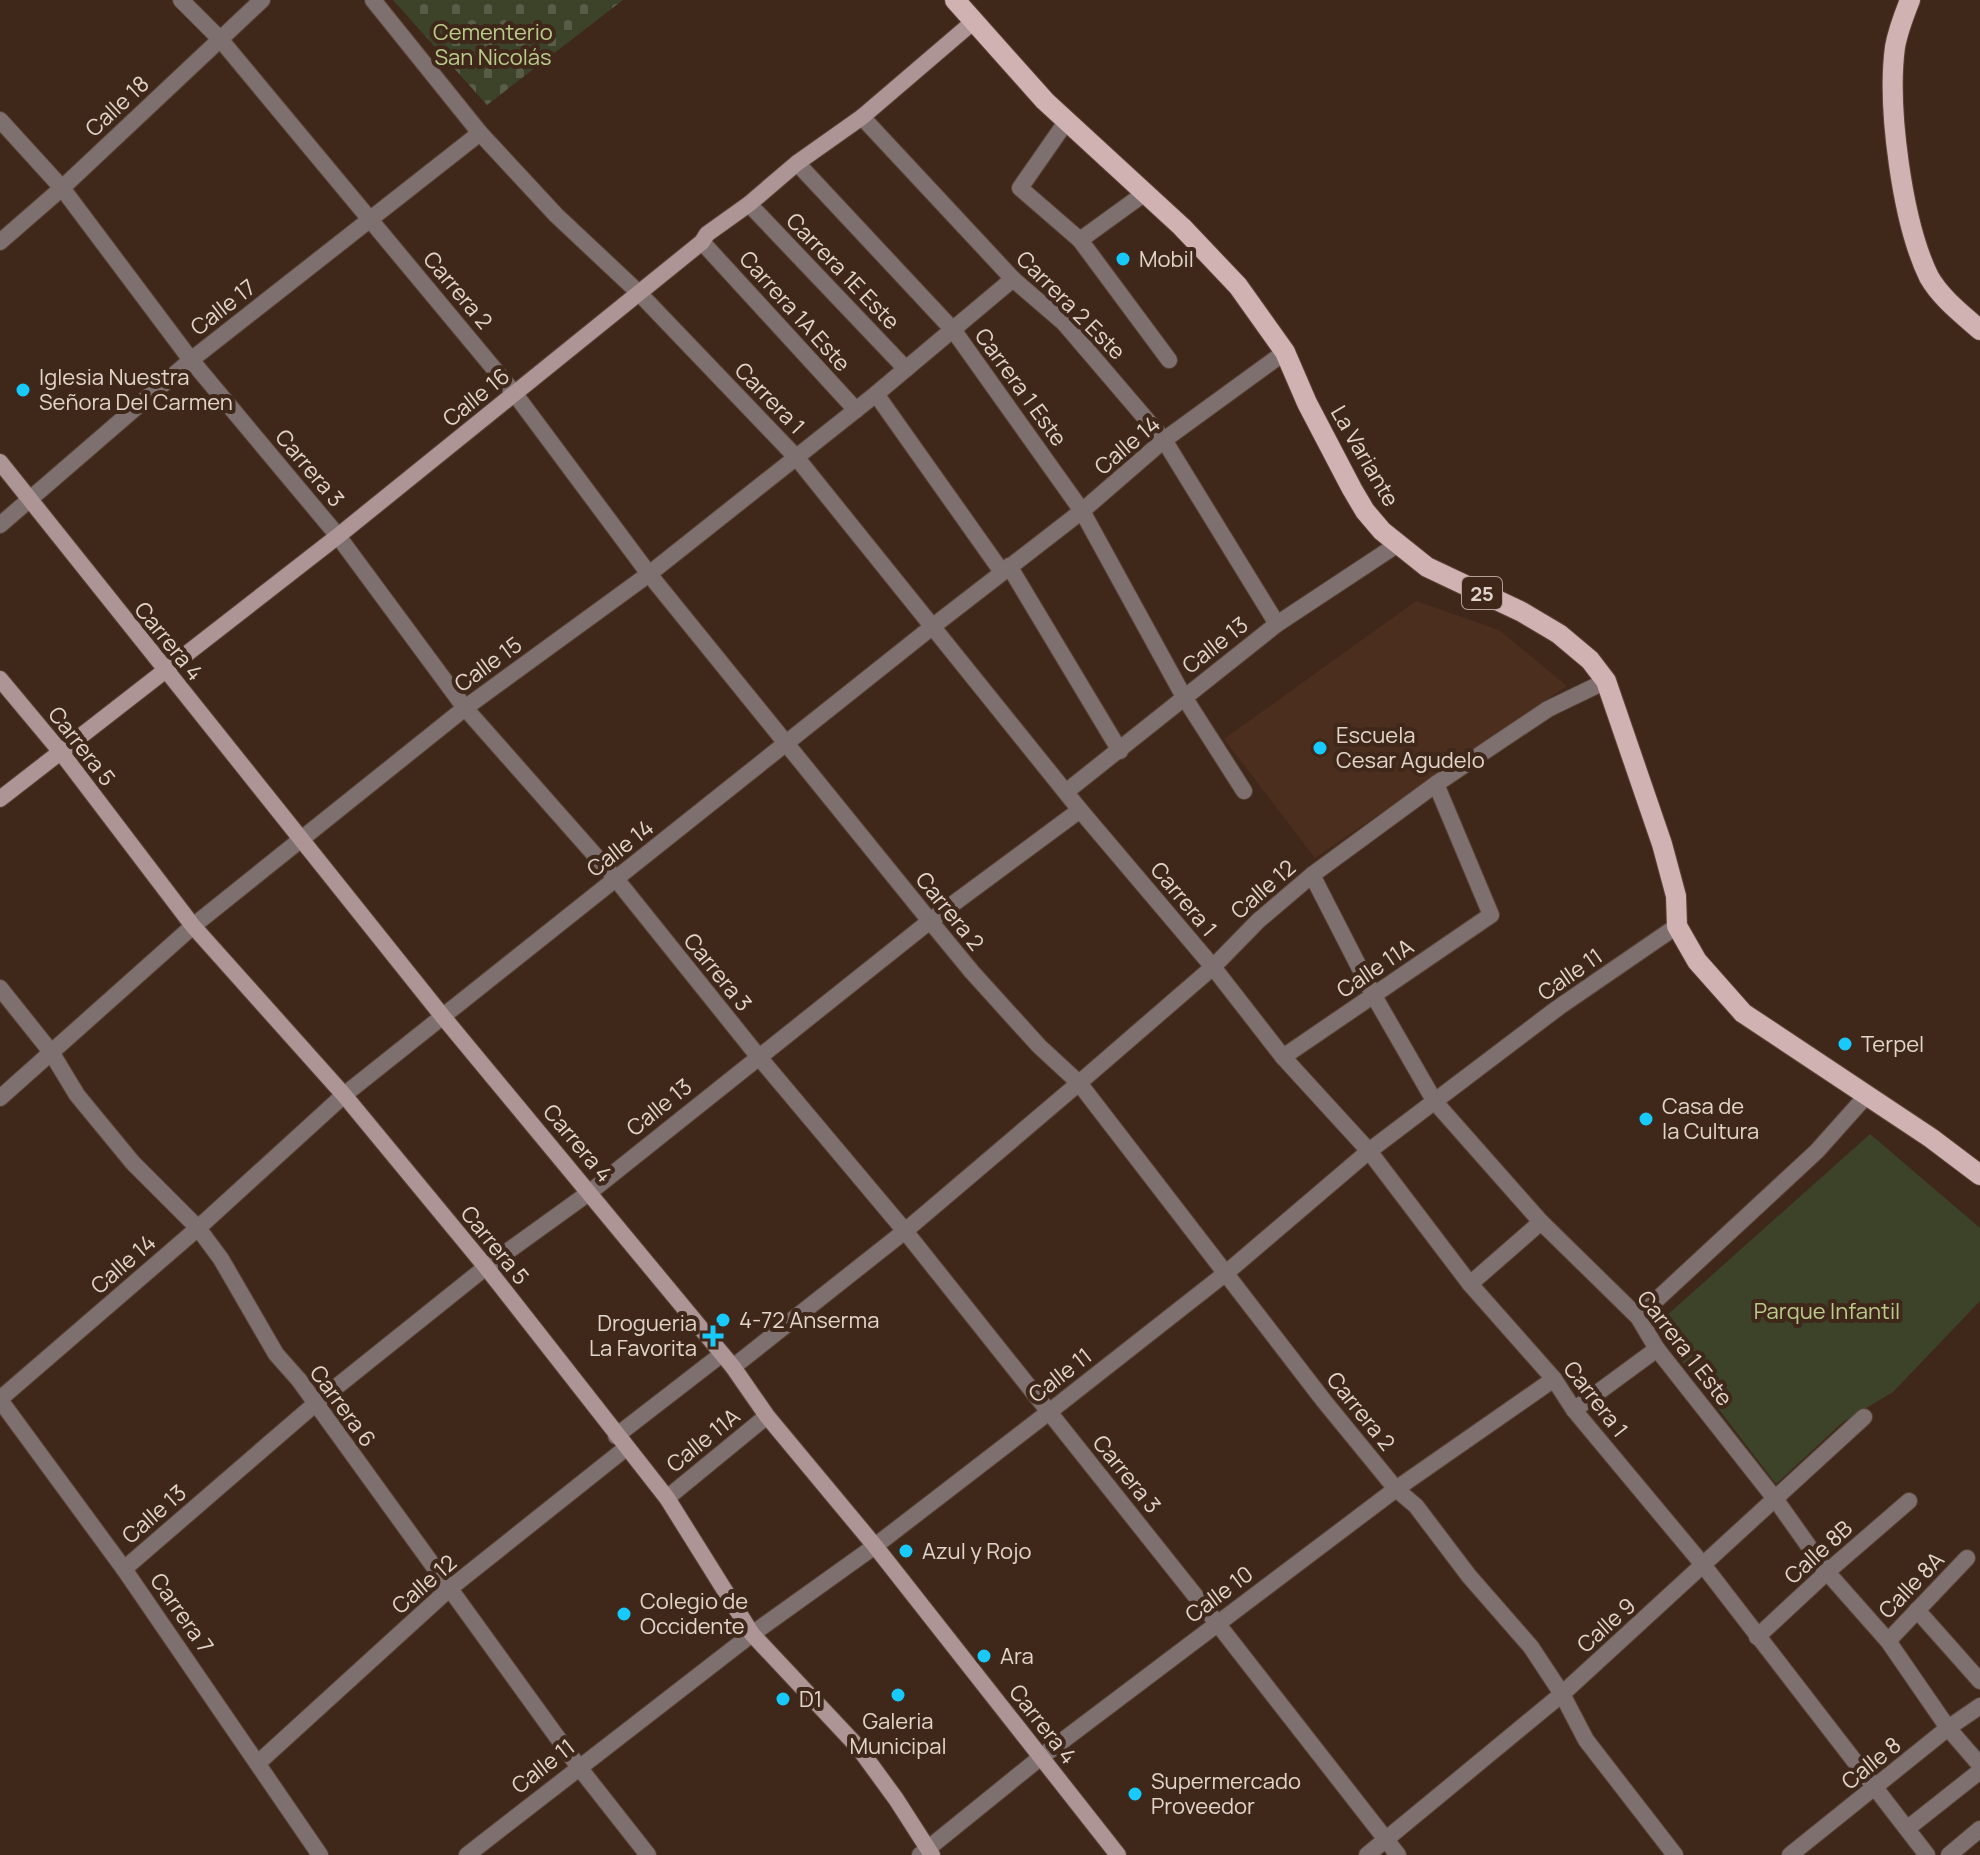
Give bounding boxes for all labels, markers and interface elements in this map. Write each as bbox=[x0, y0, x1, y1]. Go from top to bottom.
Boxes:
park label: Cementerio San Nicolás bbox=[433, 17, 553, 72]
street label: Calle 18 bbox=[79, 69, 155, 143]
street label: Carrera 1E Este bbox=[780, 206, 906, 336]
street label: Carrera 1A Este bbox=[733, 244, 857, 378]
street label: Carrera 2 Este bbox=[1010, 244, 1132, 366]
place label: Mobil bbox=[1139, 244, 1194, 274]
street label: Carrera 2 bbox=[417, 245, 499, 335]
marker: Mobil bbox=[1114, 250, 1132, 268]
street label: Calle 17 bbox=[184, 272, 262, 342]
street label: Carrera 1 Este bbox=[968, 322, 1074, 452]
street label: Carrera 1 bbox=[728, 356, 812, 440]
street label: Calle 16 bbox=[436, 361, 516, 433]
place label: Iglesia Nuestra Señora Del Carmen bbox=[39, 362, 233, 417]
marker: Iglesia Nuestra Señora Del Carmen bbox=[14, 381, 32, 399]
street label: La Variante bbox=[1324, 400, 1406, 512]
street label: Calle 14 bbox=[1088, 409, 1166, 481]
street label: Carrera 3 bbox=[269, 423, 351, 513]
road number: 25 bbox=[1462, 577, 1502, 609]
street label: Carrera 4 bbox=[128, 595, 210, 687]
street label: Calle 13 bbox=[1176, 610, 1254, 680]
street label: Calle 15 bbox=[448, 629, 528, 699]
street label: Carrera 5 bbox=[41, 700, 123, 792]
place label: Escuela Cesar Agudelo bbox=[1336, 720, 1485, 775]
marker: Escuela Cesar Agudelo bbox=[1311, 739, 1329, 757]
street label: Calle 14 bbox=[580, 812, 660, 884]
street label: Calle 12 bbox=[1224, 853, 1302, 925]
street label: Carrera 1 bbox=[1144, 855, 1224, 943]
street label: Carrera 2 bbox=[909, 865, 991, 957]
street label: Carrera 3 bbox=[677, 927, 759, 1017]
street label: Calle 11A bbox=[1331, 931, 1419, 1005]
street label: Calle 11 bbox=[1532, 941, 1608, 1007]
place label: Terpel bbox=[1861, 1029, 1924, 1059]
marker: Terpel bbox=[1836, 1035, 1854, 1053]
street label: Calle 13 bbox=[620, 1071, 698, 1143]
place label: Casa de la Cultura bbox=[1662, 1091, 1759, 1146]
street label: Carrera 4 bbox=[536, 1098, 620, 1188]
marker: Casa de la Cultura bbox=[1637, 1110, 1655, 1128]
street label: Carrera 5 bbox=[454, 1199, 536, 1291]
street label: Calle 14 bbox=[84, 1227, 162, 1301]
street label: Carrera 1 Este bbox=[1630, 1284, 1740, 1412]
park label: Parque Infantil bbox=[1754, 1296, 1900, 1326]
place label: 4-72 Anserma bbox=[739, 1305, 879, 1335]
place label: Drogueria La Favorita bbox=[589, 1308, 697, 1363]
marker: 4-72 Anserma bbox=[714, 1311, 732, 1329]
marker: Drogueria La Favorita bbox=[704, 1327, 722, 1345]
street label: Calle 11 bbox=[1022, 1341, 1098, 1409]
street label: Carrera 1 bbox=[1557, 1355, 1635, 1443]
street label: Carrera 6 bbox=[303, 1359, 383, 1453]
street label: Carrera 2 bbox=[1320, 1365, 1402, 1457]
street label: Calle 11A bbox=[660, 1401, 746, 1479]
street label: Carrera 3 bbox=[1086, 1429, 1168, 1519]
street label: Calle 13 bbox=[115, 1478, 193, 1550]
street label: Calle 8B bbox=[1778, 1513, 1858, 1591]
place label: Azul y Rojo bbox=[922, 1536, 1032, 1566]
marker: Azul y Rojo bbox=[897, 1542, 915, 1560]
street label: Calle 8A bbox=[1872, 1545, 1950, 1625]
street label: Calle 12 bbox=[385, 1548, 463, 1620]
street label: Calle 10 bbox=[1179, 1559, 1259, 1629]
street label: Carrera 7 bbox=[143, 1567, 221, 1659]
place label: Colegio de Occidente bbox=[640, 1586, 748, 1641]
street label: Calle 9 bbox=[1570, 1591, 1642, 1659]
marker: Colegio de Occidente bbox=[615, 1605, 633, 1623]
place label: Ara bbox=[1000, 1641, 1034, 1671]
marker: Ara bbox=[975, 1647, 993, 1665]
street label: Carrera 4 bbox=[1002, 1678, 1084, 1770]
place label: D1 bbox=[799, 1684, 822, 1714]
marker: Galeria Municipal bbox=[889, 1686, 907, 1704]
marker: D1 bbox=[774, 1690, 792, 1708]
place label: Galeria Municipal bbox=[849, 1706, 947, 1761]
street label: Calle 8 bbox=[1835, 1730, 1907, 1796]
street label: Calle 11 bbox=[505, 1732, 581, 1800]
place label: Supermercado Proveedor bbox=[1151, 1766, 1301, 1821]
marker: Supermercado Proveedor bbox=[1126, 1785, 1144, 1803]

